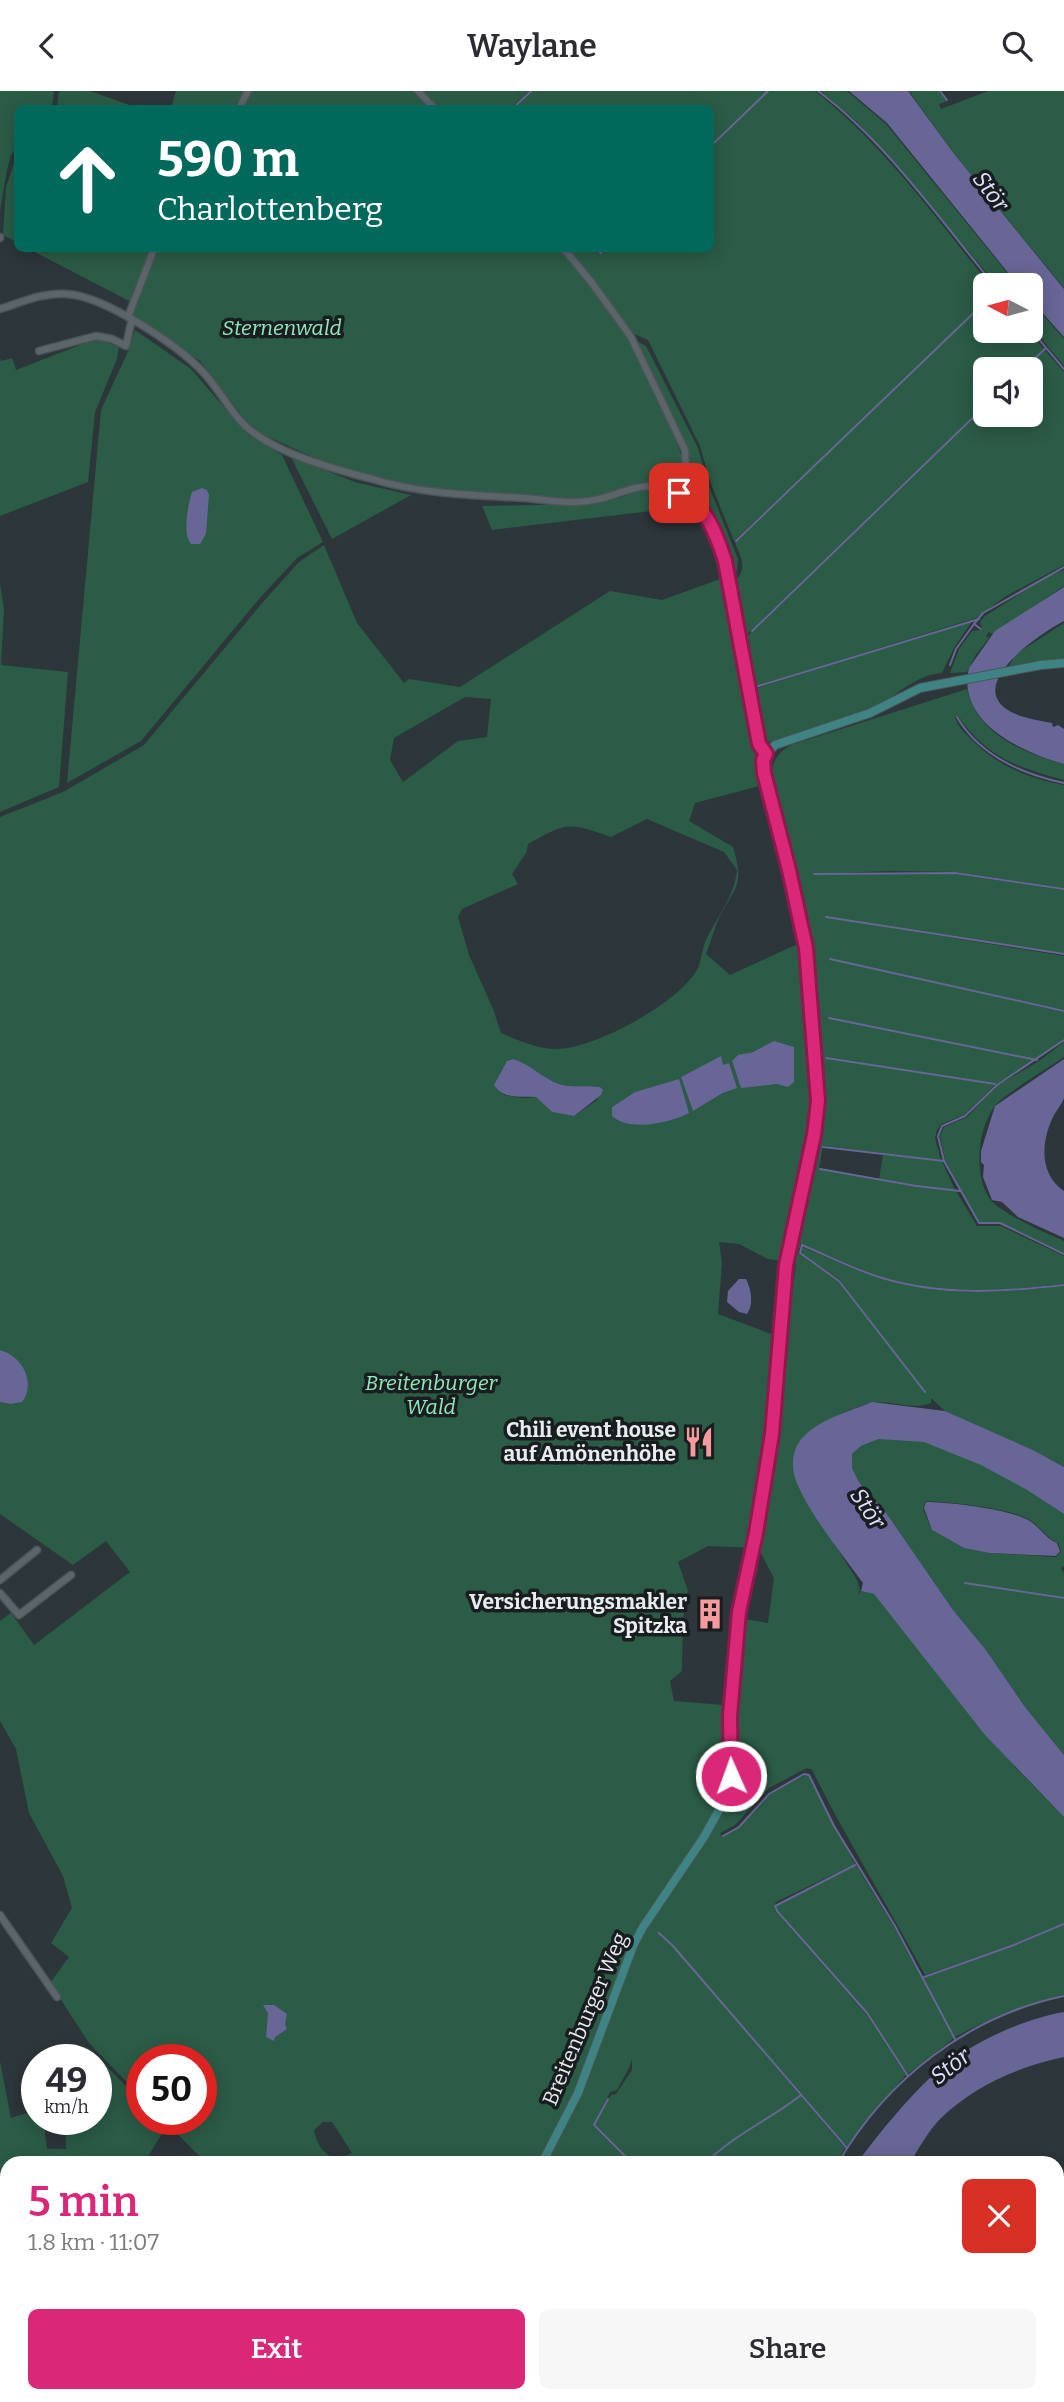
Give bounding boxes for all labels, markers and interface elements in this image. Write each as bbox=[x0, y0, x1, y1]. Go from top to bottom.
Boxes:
icon: back bbox=[28, 27, 66, 65]
text: Waylane bbox=[467, 27, 597, 65]
icon: search bbox=[998, 27, 1036, 65]
text: 590 m bbox=[157, 130, 299, 189]
icon: ahead bbox=[42, 133, 133, 224]
water label: Stör bbox=[967, 165, 1016, 218]
text: Charlottenberg bbox=[157, 190, 383, 228]
north arrow bbox=[973, 273, 1043, 343]
map controls bbox=[973, 273, 1043, 427]
park label: Sternenwald bbox=[222, 315, 342, 341]
button: sound bbox=[973, 357, 1043, 427]
pin bbox=[649, 463, 709, 523]
icon: arrive bbox=[660, 474, 698, 512]
park label: Breitenburger Wald bbox=[365, 1370, 498, 1420]
place label: Chili event house auf Amönenhöhe bbox=[504, 1417, 676, 1467]
restaurant icon: Chili event house auf Amönenhöhe bbox=[682, 1425, 716, 1459]
water label: Stör bbox=[844, 1482, 893, 1535]
place label: Versicherungsmakler Spitzka bbox=[469, 1589, 687, 1639]
building icon: Versicherungsmakler Spitzka bbox=[693, 1597, 727, 1631]
position arrow bbox=[694, 1739, 768, 1813]
street label: Breitenburger Weg bbox=[537, 1928, 633, 2109]
water label: Stör bbox=[924, 2041, 977, 2090]
speed limit sign: 50 bbox=[126, 2044, 217, 2135]
text: 49 bbox=[45, 2059, 88, 2101]
text: km/h bbox=[44, 2096, 89, 2118]
text: 5 min bbox=[28, 2177, 139, 2227]
button: close bbox=[962, 2179, 1036, 2253]
text: 1.8 km · 11:07 bbox=[28, 2228, 159, 2256]
button: Exit bbox=[28, 2309, 525, 2389]
button: Share bbox=[539, 2309, 1036, 2389]

